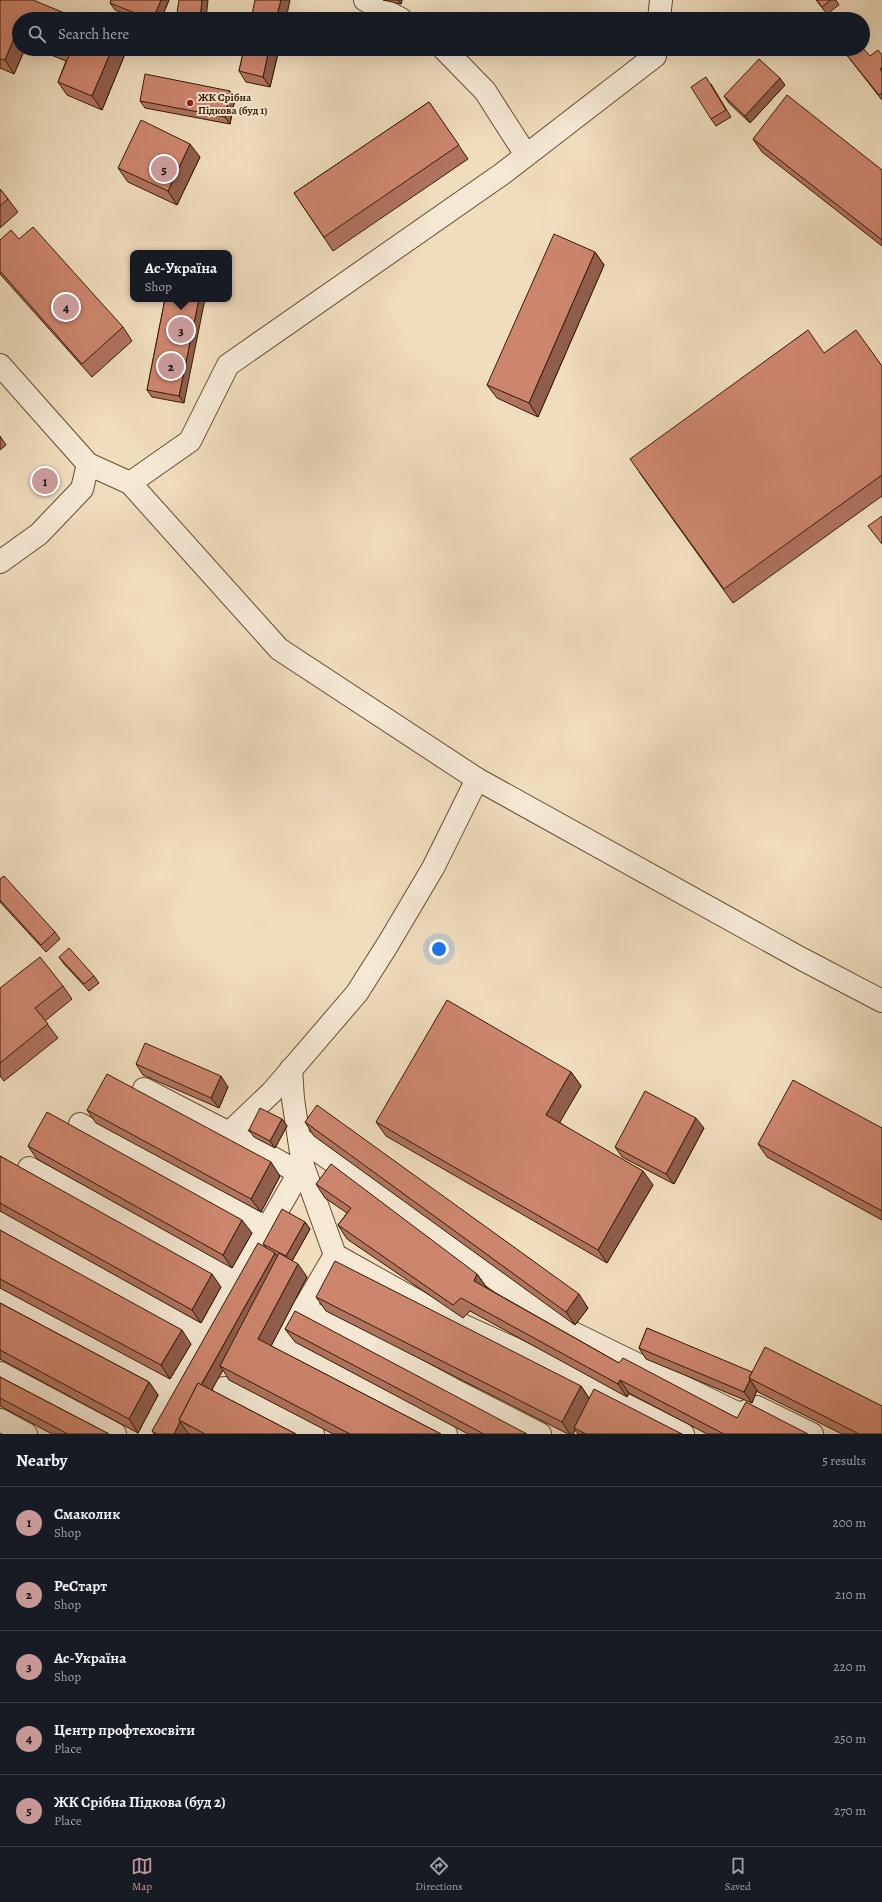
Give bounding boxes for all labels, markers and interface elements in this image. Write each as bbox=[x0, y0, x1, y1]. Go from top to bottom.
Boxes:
search box bbox=[12, 12, 870, 56]
icon: search bbox=[26, 23, 48, 45]
text: Search here bbox=[58, 24, 129, 44]
place label: ЖК Срібна Підкова (буд 1) bbox=[198, 90, 267, 118]
marker: ЖК Срібна Підкова (буд 1) bbox=[185, 98, 195, 108]
pin: 5 bbox=[151, 154, 177, 184]
popup bbox=[130, 250, 232, 302]
text: Ас-Україна bbox=[145, 258, 217, 278]
text: Shop bbox=[145, 278, 172, 295]
pin: 4 bbox=[53, 292, 79, 322]
pin: 3 bbox=[168, 315, 194, 345]
pin: 2 bbox=[158, 351, 184, 381]
pin: 1 bbox=[32, 466, 58, 496]
your location bbox=[429, 939, 449, 959]
text: Nearby bbox=[16, 1449, 67, 1472]
text: 5 results bbox=[822, 1452, 866, 1469]
text: Смаколик bbox=[54, 1504, 120, 1524]
text: 1 bbox=[27, 1514, 31, 1531]
text: 200 m bbox=[833, 1514, 866, 1531]
text: Shop bbox=[54, 1524, 81, 1541]
text: РеСтарт bbox=[54, 1576, 107, 1596]
text: 2 bbox=[26, 1586, 32, 1603]
text: 210 m bbox=[835, 1586, 866, 1603]
text: Shop bbox=[54, 1596, 81, 1613]
text: Ас-Україна bbox=[54, 1648, 126, 1668]
text: 3 bbox=[26, 1658, 32, 1675]
text: 220 m bbox=[833, 1658, 866, 1675]
text: Shop bbox=[54, 1668, 81, 1685]
text: Центр профтехосвіти bbox=[54, 1720, 195, 1740]
text: 4 bbox=[26, 1730, 32, 1747]
text: 250 m bbox=[834, 1730, 866, 1747]
text: Place bbox=[54, 1740, 82, 1757]
text: ЖК Срібна Підкова (буд 2) bbox=[54, 1792, 226, 1812]
text: 5 bbox=[26, 1802, 32, 1819]
text: 270 m bbox=[834, 1802, 866, 1819]
text: Place bbox=[54, 1812, 82, 1829]
tab: Map bbox=[131, 1855, 153, 1894]
tab: Directions bbox=[415, 1855, 463, 1894]
tab: Saved bbox=[725, 1855, 751, 1894]

